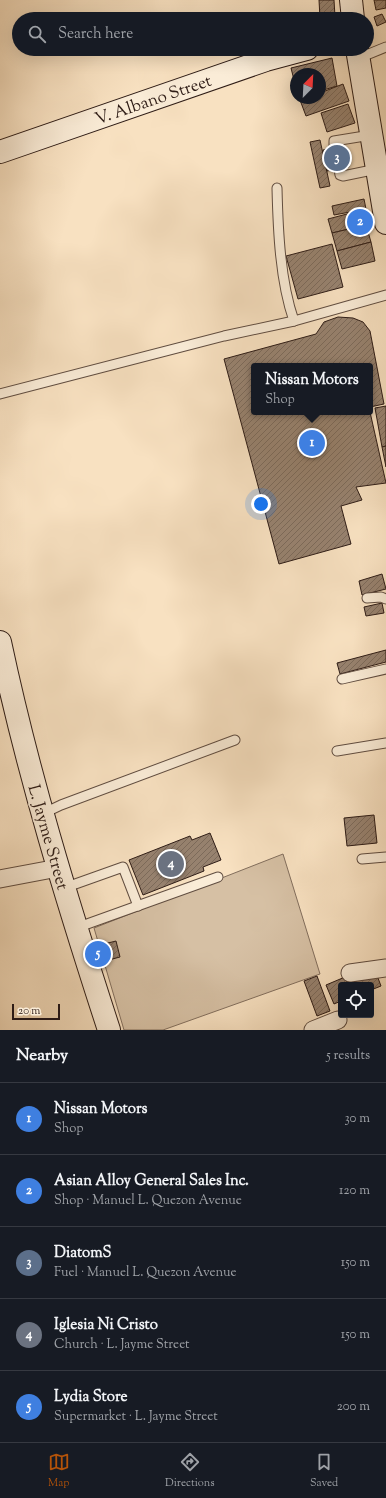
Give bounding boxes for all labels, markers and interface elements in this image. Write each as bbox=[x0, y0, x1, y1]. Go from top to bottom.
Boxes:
search box bbox=[12, 12, 374, 56]
icon: search bbox=[26, 23, 48, 45]
text: Search here bbox=[58, 24, 133, 45]
north arrow bbox=[290, 68, 326, 104]
street label: V. Albano Street bbox=[92, 70, 215, 132]
pin: 3 bbox=[324, 143, 350, 173]
pin: 2 bbox=[347, 207, 373, 237]
popup bbox=[251, 363, 373, 415]
text: Nissan Motors bbox=[265, 370, 359, 391]
text: Shop bbox=[265, 391, 295, 409]
pin: 1 bbox=[299, 428, 325, 458]
your location bbox=[251, 494, 271, 514]
street label: L. Jayme Street bbox=[21, 782, 74, 893]
pin: 4 bbox=[158, 849, 184, 879]
pin: 5 bbox=[85, 939, 111, 969]
map controls bbox=[338, 982, 374, 1018]
button: locate bbox=[338, 982, 374, 1018]
scale bar bbox=[12, 1002, 60, 1021]
text: 20 m bbox=[18, 1003, 40, 1019]
text: Nearby bbox=[16, 1044, 68, 1068]
text: 5 results bbox=[326, 1047, 370, 1065]
text: Nissan Motors bbox=[54, 1099, 147, 1120]
text: 1 bbox=[27, 1110, 31, 1128]
text: 30 m bbox=[344, 1110, 370, 1128]
text: Shop bbox=[54, 1120, 83, 1138]
text: Asian Alloy General Sales Inc. bbox=[54, 1171, 249, 1192]
text: 2 bbox=[26, 1182, 32, 1200]
text: 120 m bbox=[339, 1182, 370, 1200]
text: Shop · Manuel L. Quezon Avenue bbox=[54, 1192, 242, 1210]
text: DiatomS bbox=[54, 1243, 111, 1264]
text: 3 bbox=[26, 1254, 32, 1272]
text: 150 m bbox=[341, 1254, 370, 1272]
text: Fuel · Manuel L. Quezon Avenue bbox=[54, 1264, 237, 1282]
text: Iglesia Ni Cristo bbox=[54, 1315, 158, 1336]
text: 4 bbox=[26, 1326, 32, 1344]
text: 150 m bbox=[341, 1326, 370, 1344]
text: Church · L. Jayme Street bbox=[54, 1336, 190, 1354]
text: Lydia Store bbox=[54, 1387, 128, 1408]
text: 5 bbox=[27, 1398, 31, 1416]
text: 200 m bbox=[337, 1398, 370, 1416]
text: Supermarket · L. Jayme Street bbox=[54, 1408, 218, 1426]
tab: Map bbox=[48, 1451, 70, 1491]
tab: Directions bbox=[165, 1451, 215, 1491]
tab: Saved bbox=[310, 1451, 338, 1491]

